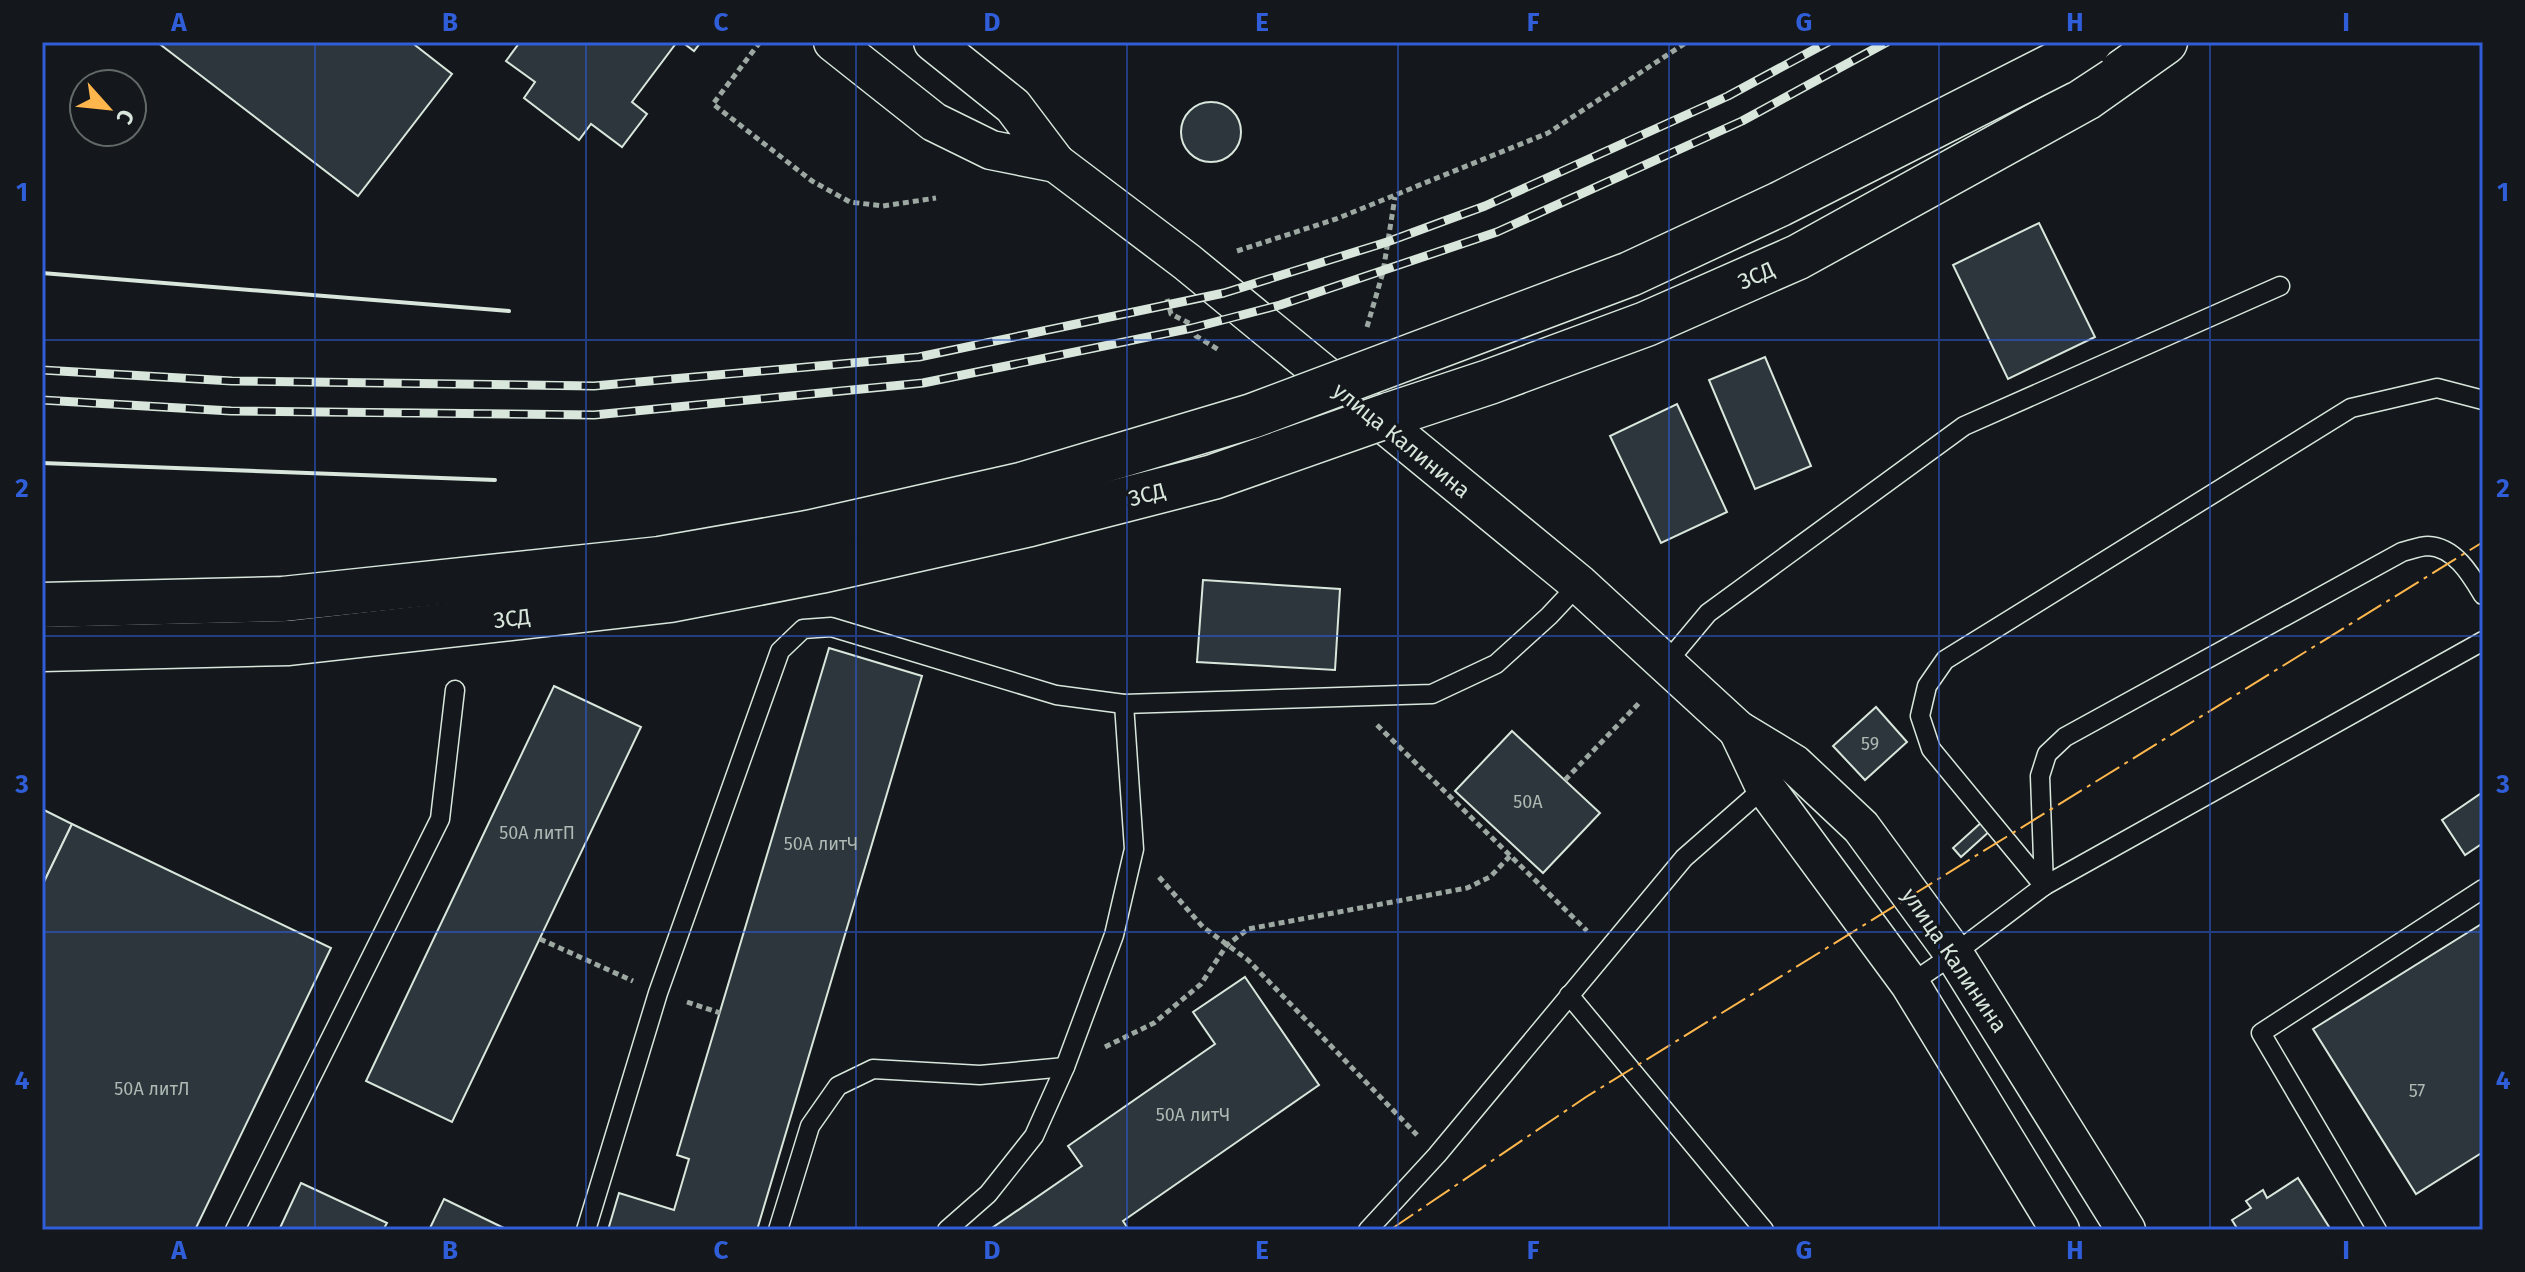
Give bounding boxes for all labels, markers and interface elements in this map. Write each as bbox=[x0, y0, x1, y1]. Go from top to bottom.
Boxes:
text: A bbox=[170, 7, 187, 38]
text: B bbox=[442, 7, 458, 38]
text: C bbox=[714, 7, 729, 38]
text: D bbox=[984, 7, 1001, 38]
text: E bbox=[1255, 7, 1269, 38]
text: F bbox=[1527, 7, 1540, 38]
text: G bbox=[1796, 7, 1812, 38]
text: H bbox=[2066, 7, 2084, 38]
text: I bbox=[2342, 7, 2350, 38]
north arrow bbox=[68, 68, 148, 148]
text: С bbox=[110, 105, 140, 129]
text: 1 bbox=[16, 177, 28, 208]
text: 1 bbox=[2497, 177, 2509, 208]
street label: ЗСД bbox=[1734, 256, 1779, 295]
street label: улица Калинина bbox=[1328, 377, 1476, 504]
text: 2 bbox=[15, 473, 29, 504]
text: 2 bbox=[2496, 473, 2510, 504]
street label: ЗСД bbox=[1126, 477, 1169, 512]
street label: ЗСД bbox=[492, 603, 532, 634]
house number: 59 bbox=[1861, 733, 1879, 755]
text: 3 bbox=[14, 769, 29, 800]
text: 3 bbox=[2495, 769, 2510, 800]
house number: 50А bbox=[1513, 791, 1543, 813]
house number: 50А литП bbox=[499, 822, 575, 844]
house number: 50А литЧ bbox=[784, 833, 858, 855]
street label: улица Калинина bbox=[1896, 883, 2013, 1038]
text: 4 bbox=[15, 1065, 30, 1096]
text: 4 bbox=[2496, 1065, 2511, 1096]
house number: 50А литЛ bbox=[114, 1078, 190, 1100]
house number: 57 bbox=[2409, 1080, 2425, 1102]
house number: 50А литЧ bbox=[1156, 1104, 1230, 1126]
text: A bbox=[170, 1235, 187, 1266]
text: B bbox=[442, 1235, 458, 1266]
text: C bbox=[714, 1235, 729, 1266]
text: D bbox=[984, 1235, 1001, 1266]
text: E bbox=[1255, 1235, 1269, 1266]
text: F bbox=[1527, 1235, 1540, 1266]
text: G bbox=[1796, 1235, 1812, 1266]
text: H bbox=[2066, 1235, 2084, 1266]
text: I bbox=[2342, 1235, 2350, 1266]

